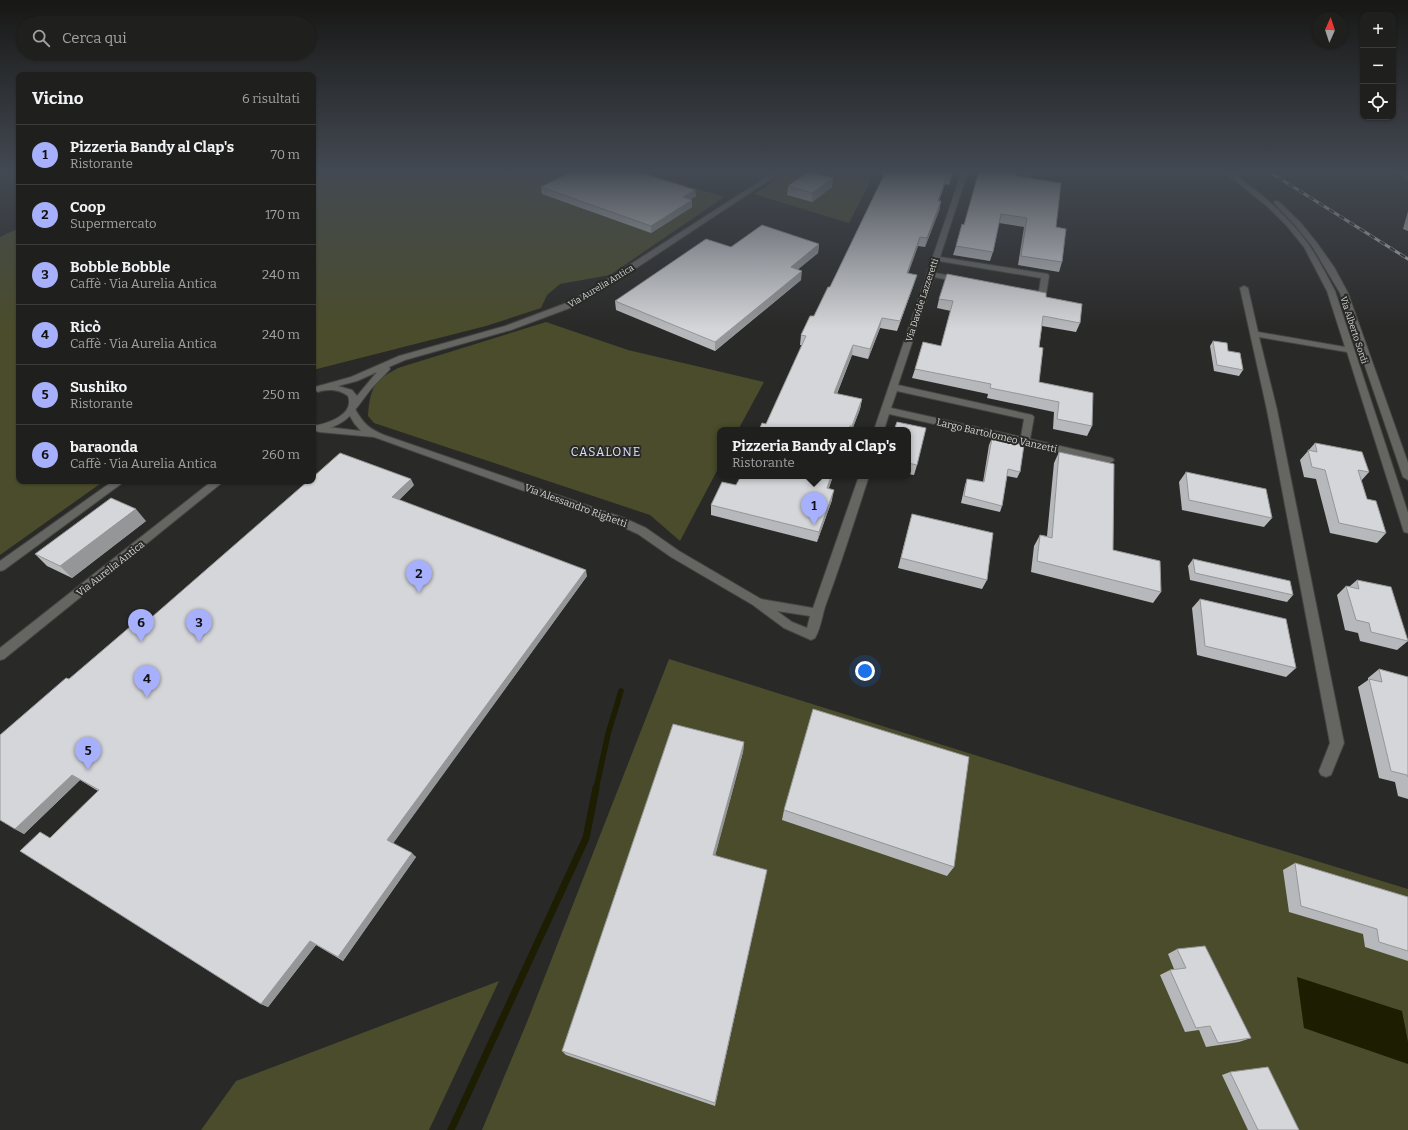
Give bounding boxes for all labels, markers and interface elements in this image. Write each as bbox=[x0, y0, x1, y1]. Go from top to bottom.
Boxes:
north arrow bbox=[1312, 12, 1348, 48]
map controls bbox=[1360, 12, 1396, 120]
button: + bbox=[1360, 12, 1396, 48]
search box bbox=[16, 16, 316, 60]
icon: search bbox=[30, 27, 52, 49]
text: Cerca qui bbox=[62, 29, 127, 47]
button: − bbox=[1360, 48, 1396, 84]
button: locate bbox=[1360, 84, 1396, 120]
text: Vicino bbox=[32, 88, 84, 109]
text: 6 risultati bbox=[242, 91, 300, 106]
text: Pizzeria Bandy al Clap's bbox=[70, 138, 234, 156]
text: 1 bbox=[42, 147, 48, 162]
text: 70 m bbox=[270, 147, 300, 162]
text: Ristorante bbox=[70, 156, 133, 171]
text: Coop bbox=[70, 198, 106, 216]
text: 2 bbox=[41, 207, 49, 222]
text: 170 m bbox=[265, 207, 300, 222]
text: Supermercato bbox=[70, 216, 157, 231]
street label: Via Davide Lazzeretti bbox=[904, 257, 940, 343]
text: Bobble Bobble bbox=[70, 258, 170, 276]
street label: Via Aurelia Antica bbox=[566, 262, 636, 309]
text: 3 bbox=[41, 267, 49, 282]
text: 240 m bbox=[262, 267, 300, 282]
text: Caffè · Via Aurelia Antica bbox=[70, 276, 217, 291]
street label: Via Alberto Sordi bbox=[1338, 295, 1370, 365]
text: Ricò bbox=[70, 318, 101, 336]
text: 4 bbox=[41, 327, 49, 342]
text: 240 m bbox=[262, 327, 300, 342]
text: Caffè · Via Aurelia Antica bbox=[70, 336, 217, 351]
text: Sushiko bbox=[70, 378, 127, 396]
text: 5 bbox=[41, 387, 49, 402]
text: 250 m bbox=[263, 387, 300, 402]
text: Ristorante bbox=[70, 396, 133, 411]
street label: Largo Bartolomeo Vanzetti bbox=[935, 416, 1058, 456]
popup bbox=[717, 427, 911, 479]
text: Pizzeria Bandy al Clap's bbox=[732, 437, 896, 455]
text: baraonda bbox=[70, 438, 138, 456]
district label: CASALONE bbox=[571, 445, 641, 459]
text: 6 bbox=[41, 447, 49, 462]
text: 260 m bbox=[262, 447, 300, 462]
text: Ristorante bbox=[732, 455, 795, 470]
text: Caffè · Via Aurelia Antica bbox=[70, 456, 217, 471]
street label: Via Alessandro Righetti bbox=[523, 482, 629, 530]
pin: 1 bbox=[801, 492, 827, 525]
street label: Via Aurelia Antica bbox=[74, 538, 147, 599]
pin: 2 bbox=[406, 560, 432, 593]
pin: 6 bbox=[128, 609, 154, 642]
pin: 3 bbox=[186, 609, 212, 642]
your location bbox=[855, 661, 875, 681]
pin: 4 bbox=[134, 665, 160, 698]
pin: 5 bbox=[75, 737, 101, 770]

